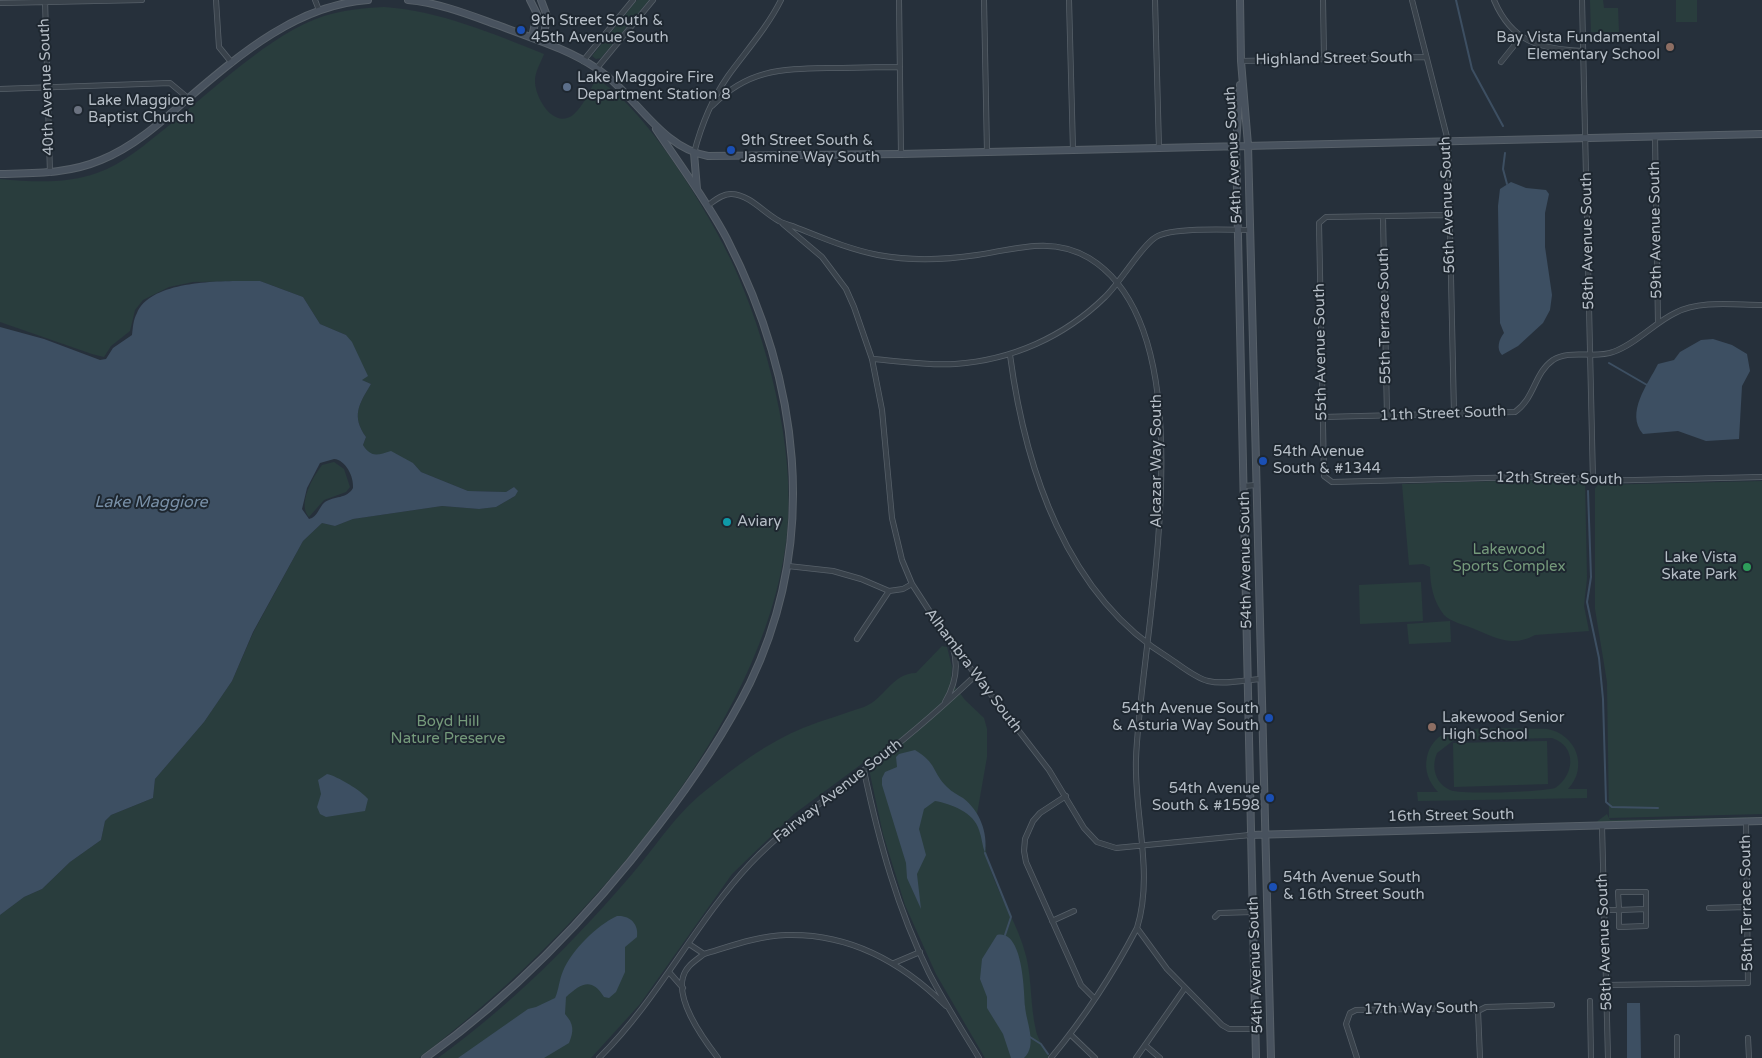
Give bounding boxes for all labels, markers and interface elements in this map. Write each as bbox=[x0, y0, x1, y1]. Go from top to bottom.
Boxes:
place label: 9th Street South & 45th Avenue South bbox=[531, 12, 669, 47]
street label: 40th Avenue South bbox=[36, 18, 58, 156]
marker: 9th Street South & 45th Avenue South bbox=[515, 24, 527, 36]
place label: Bay Vista Fundamental Elementary School bbox=[1496, 29, 1660, 64]
marker: Bay Vista Fundamental Elementary School bbox=[1664, 41, 1676, 53]
street label: Highland Street South bbox=[1255, 49, 1413, 69]
place label: Lake Maggoire Fire Department Station 8 bbox=[577, 69, 731, 104]
marker: Lake Maggoire Fire Department Station 8 bbox=[561, 81, 573, 93]
street label: 54th Avenue South bbox=[1221, 86, 1247, 224]
place label: Lake Maggiore Baptist Church bbox=[88, 92, 194, 127]
marker: Lake Maggiore Baptist Church bbox=[72, 104, 84, 116]
place label: 9th Street South & Jasmine Way South bbox=[741, 132, 880, 167]
street label: 56th Avenue South bbox=[1437, 136, 1459, 274]
marker: 9th Street South & Jasmine Way South bbox=[725, 144, 737, 156]
street label: 59th Avenue South bbox=[1646, 161, 1666, 299]
street label: 58th Avenue South bbox=[1578, 172, 1598, 310]
street label: 55th Terrace South bbox=[1375, 247, 1395, 385]
street label: 55th Avenue South bbox=[1311, 283, 1331, 421]
street label: Alcazar Way South bbox=[1148, 394, 1166, 528]
street label: 11th Street South bbox=[1379, 403, 1507, 425]
place label: 54th Avenue South & #1344 bbox=[1273, 443, 1381, 478]
marker: 54th Avenue South & #1344 bbox=[1257, 455, 1269, 467]
street label: 12th Street South bbox=[1495, 469, 1623, 489]
street label: 54th Avenue South bbox=[1236, 491, 1256, 629]
water label: Lake Maggiore bbox=[94, 493, 208, 513]
place label: Aviary bbox=[737, 513, 782, 531]
marker: Aviary bbox=[721, 516, 733, 528]
park label: Lakewood Sports Complex bbox=[1452, 541, 1566, 576]
place label: Lake Vista Skate Park bbox=[1662, 549, 1737, 584]
marker: Lake Vista Skate Park bbox=[1741, 561, 1753, 573]
street label: Alhambra Way South bbox=[920, 605, 1026, 737]
place label: 54th Avenue South & Asturia Way South bbox=[1112, 700, 1259, 735]
place label: Lakewood Senior High School bbox=[1442, 709, 1564, 744]
marker: 54th Avenue South & Asturia Way South bbox=[1263, 712, 1275, 724]
park label: Boyd Hill Nature Preserve bbox=[391, 713, 505, 748]
marker: Lakewood Senior High School bbox=[1426, 721, 1438, 733]
street label: Fairway Avenue South bbox=[770, 735, 906, 847]
place label: 54th Avenue South & #1598 bbox=[1152, 780, 1260, 815]
marker: 54th Avenue South & #1598 bbox=[1264, 792, 1276, 804]
street label: 16th Street South bbox=[1387, 806, 1515, 826]
street label: 58th Terrace South bbox=[1737, 834, 1757, 972]
place label: 54th Avenue South & 16th Street South bbox=[1283, 869, 1425, 904]
street label: 58th Avenue South bbox=[1594, 873, 1616, 1011]
marker: 54th Avenue South & 16th Street South bbox=[1267, 881, 1279, 893]
street label: 54th Avenue South bbox=[1245, 896, 1267, 1034]
street label: 17th Way South bbox=[1363, 999, 1479, 1019]

